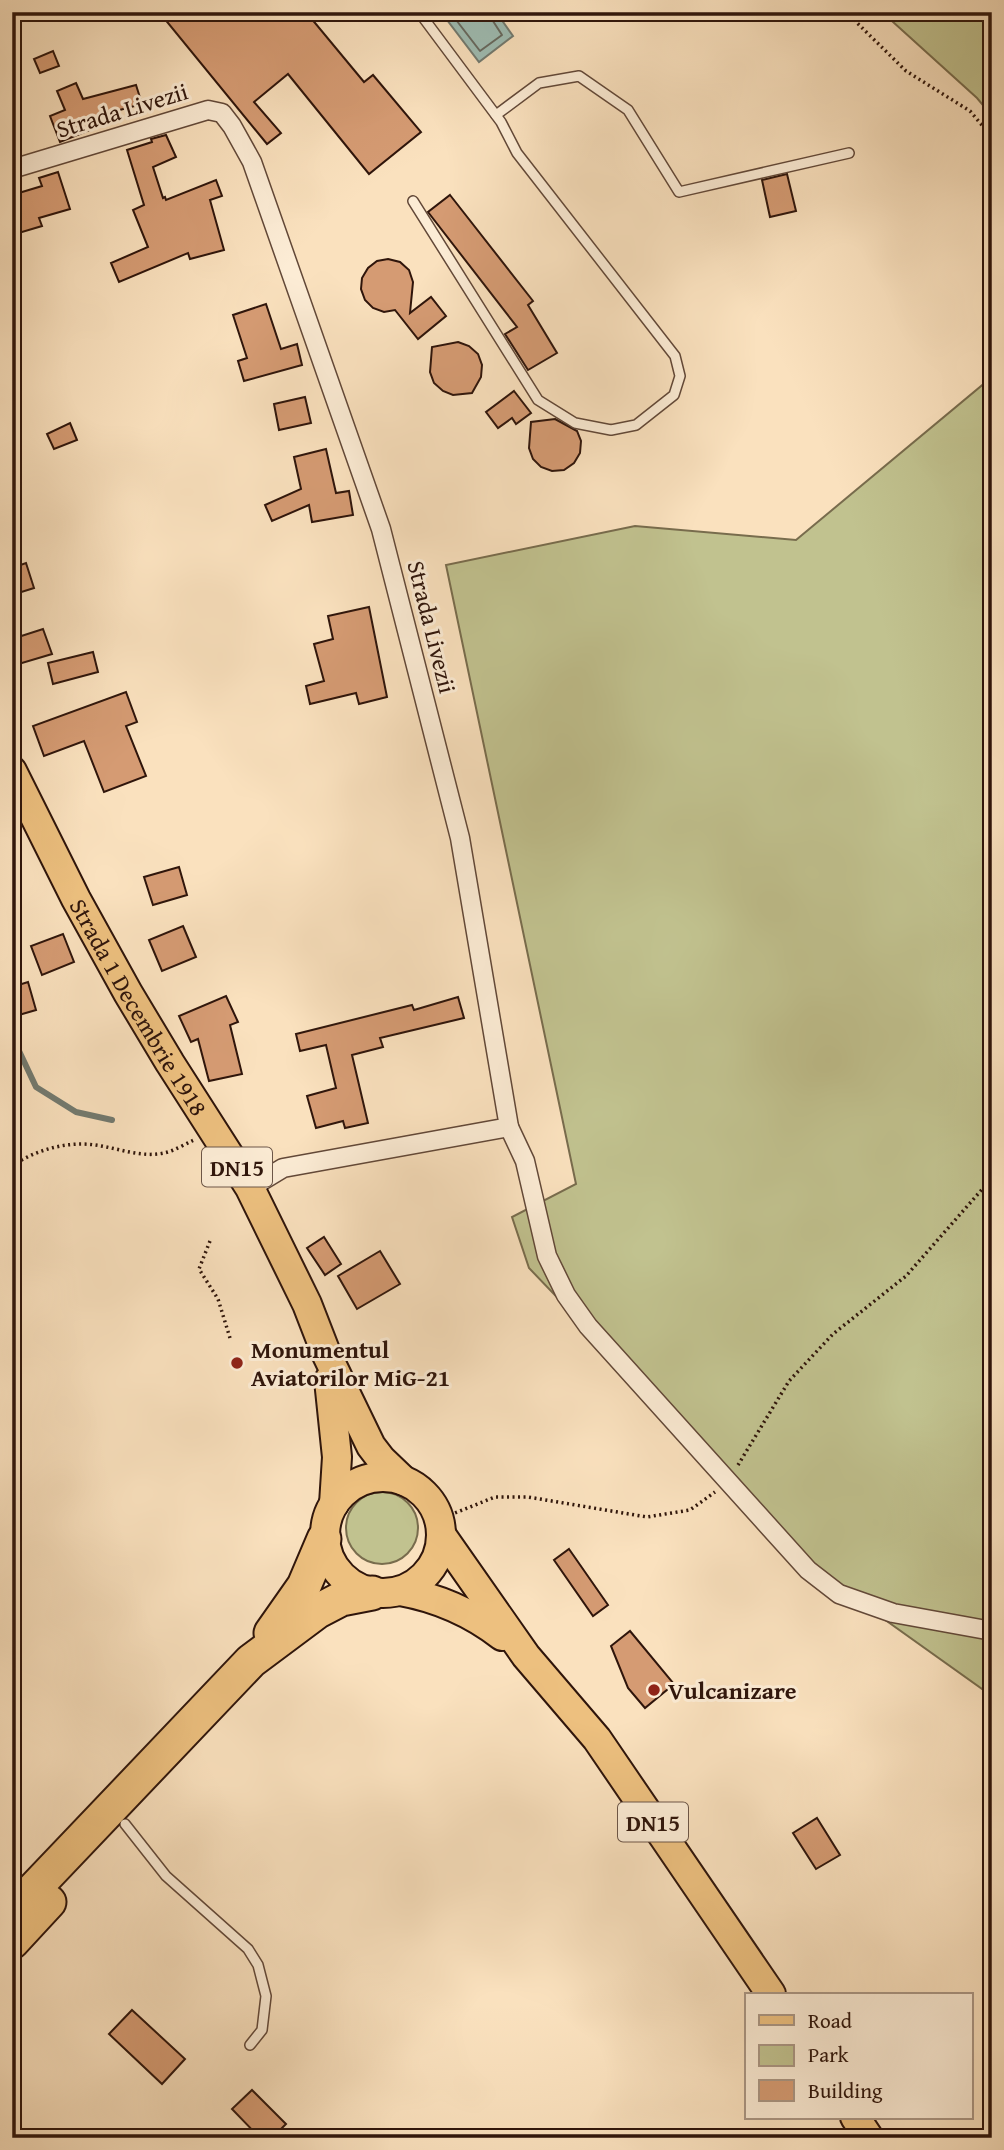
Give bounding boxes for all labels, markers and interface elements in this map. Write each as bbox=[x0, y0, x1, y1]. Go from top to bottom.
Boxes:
street label: Strada Livezii bbox=[52, 73, 192, 147]
street label: Strada Livezii bbox=[399, 557, 465, 697]
street label: Strada 1 Decembrie 1918 bbox=[61, 892, 217, 1122]
road number: DN15 bbox=[202, 1148, 272, 1186]
place label: Monumentul Aviatorilor MiG-21 bbox=[251, 1332, 450, 1395]
marker: Monumentul Aviatorilor MiG-21 bbox=[229, 1355, 245, 1371]
place label: Vulcanizare bbox=[668, 1673, 797, 1708]
marker: Vulcanizare bbox=[646, 1682, 662, 1698]
road number: DN15 bbox=[618, 1802, 688, 1842]
legend bbox=[745, 1993, 972, 2118]
text: Road bbox=[808, 2005, 853, 2036]
text: Park bbox=[808, 2039, 849, 2070]
text: Building bbox=[808, 2075, 883, 2106]

